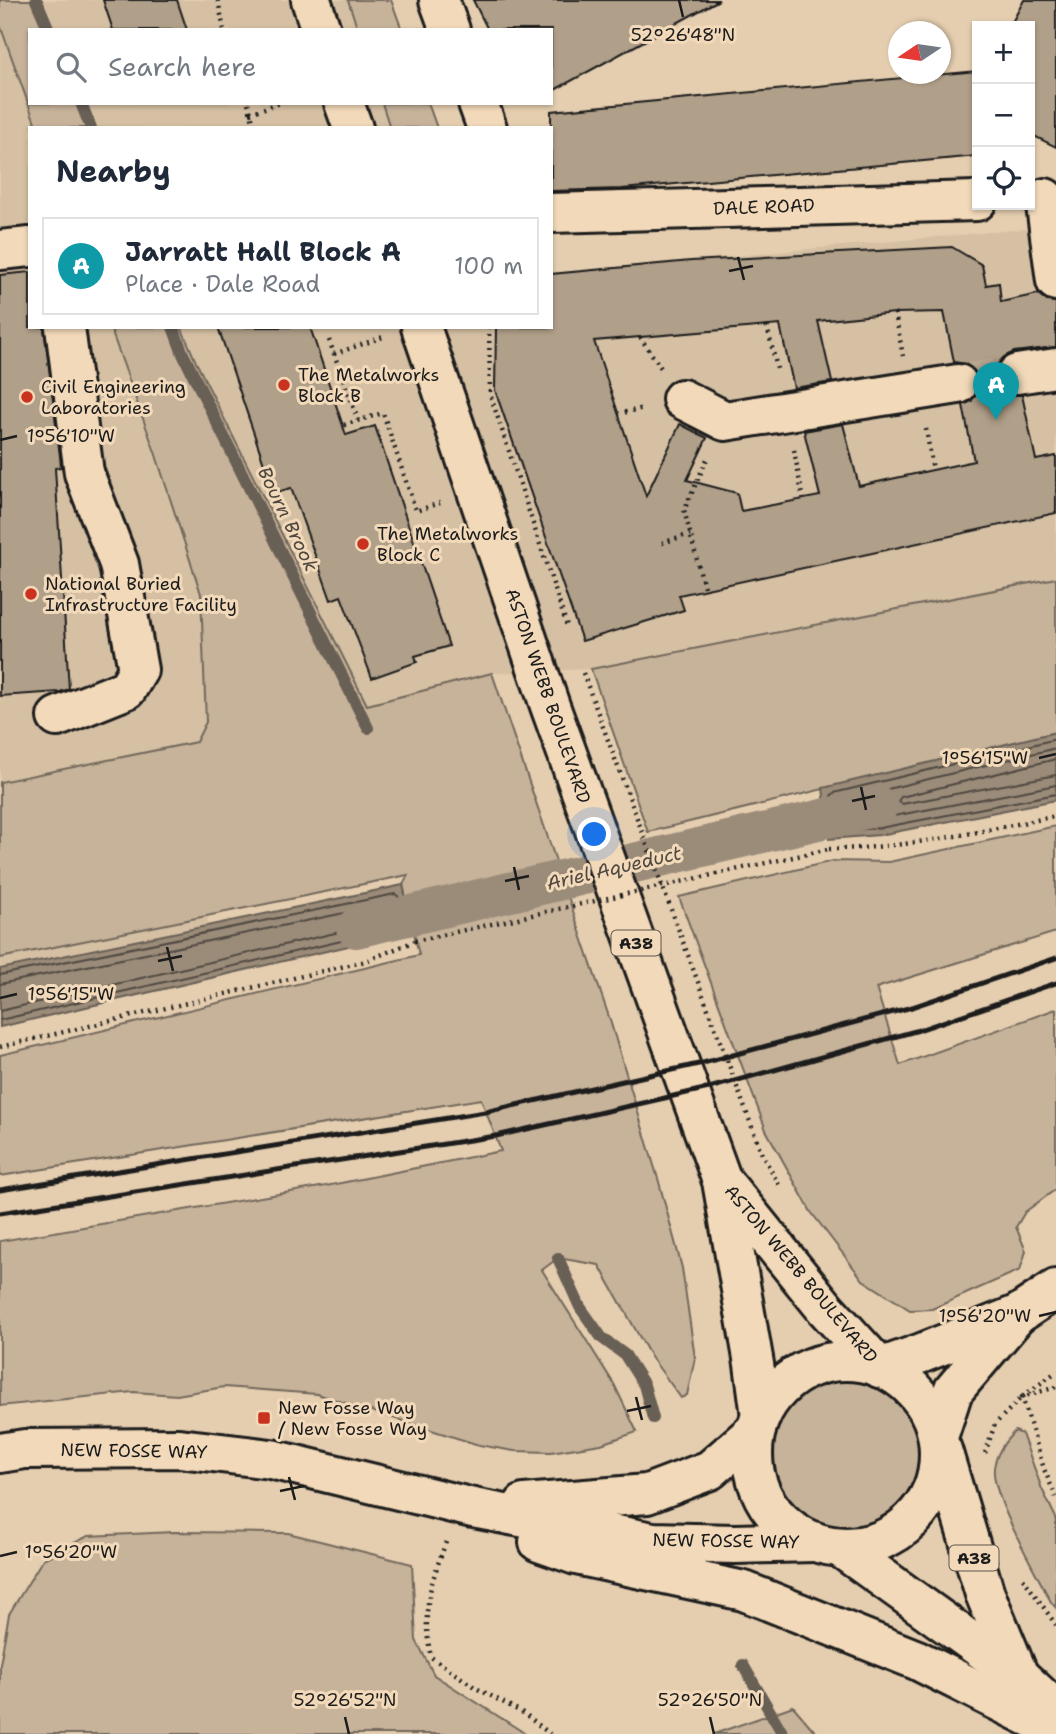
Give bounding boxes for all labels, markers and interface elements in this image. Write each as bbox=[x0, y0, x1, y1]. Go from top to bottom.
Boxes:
north arrow bbox=[888, 21, 951, 84]
map controls bbox=[972, 21, 1035, 210]
button: + bbox=[972, 21, 1035, 84]
text: 52°26'48"N bbox=[631, 23, 735, 47]
search box bbox=[28, 28, 553, 105]
icon: search bbox=[52, 48, 90, 86]
text: Search here bbox=[108, 49, 257, 84]
button: − bbox=[972, 84, 1035, 147]
button: locate bbox=[972, 147, 1035, 210]
text: Nearby bbox=[56, 151, 171, 192]
street label: DALE ROAD bbox=[713, 193, 815, 221]
text: Jarratt Hall Block A bbox=[125, 234, 401, 269]
text: A bbox=[72, 251, 90, 281]
text: 100 m bbox=[454, 251, 523, 281]
text: Place · Dale Road bbox=[125, 269, 320, 299]
pin: A bbox=[973, 362, 1019, 420]
place label: The Metalworks Block B bbox=[298, 363, 440, 408]
place label: Civil Engineering Laboratories bbox=[41, 375, 186, 420]
marker: The Metalworks Block B bbox=[276, 377, 292, 393]
marker: Civil Engineering Laboratories bbox=[19, 389, 35, 405]
text: 1°56'10"W bbox=[27, 424, 115, 448]
water label: Bourn Brook bbox=[252, 462, 324, 576]
place label: The Metalworks Block C bbox=[377, 522, 519, 567]
marker: The Metalworks Block C bbox=[355, 536, 371, 552]
place label: National Buried Infrastructure Facility bbox=[45, 572, 237, 617]
street label: ASTON WEBB BOULEVARD bbox=[500, 585, 596, 807]
marker: National Buried Infrastructure Facility bbox=[23, 586, 39, 602]
text: 1°56'15"W bbox=[942, 746, 1028, 770]
your location bbox=[577, 817, 611, 851]
water label: Ariel Aqueduct bbox=[544, 840, 684, 896]
road number: A38 bbox=[612, 931, 660, 956]
text: 1°56'15"W bbox=[28, 982, 114, 1006]
street label: ASTON WEBB BOULEVARD bbox=[719, 1180, 883, 1368]
text: 1°56'20"W bbox=[939, 1304, 1031, 1328]
place label: New Fosse Way / New Fosse Way bbox=[278, 1396, 427, 1441]
marker: New Fosse Way / New Fosse Way bbox=[256, 1410, 272, 1426]
street label: NEW FOSSE WAY bbox=[60, 1438, 208, 1464]
street label: NEW FOSSE WAY bbox=[652, 1528, 800, 1554]
text: 1°56'20"W bbox=[25, 1540, 117, 1564]
road number: A38 bbox=[950, 1546, 998, 1570]
text: 52°26'52"N bbox=[293, 1688, 397, 1712]
text: 52°26'50"N bbox=[658, 1688, 762, 1712]

